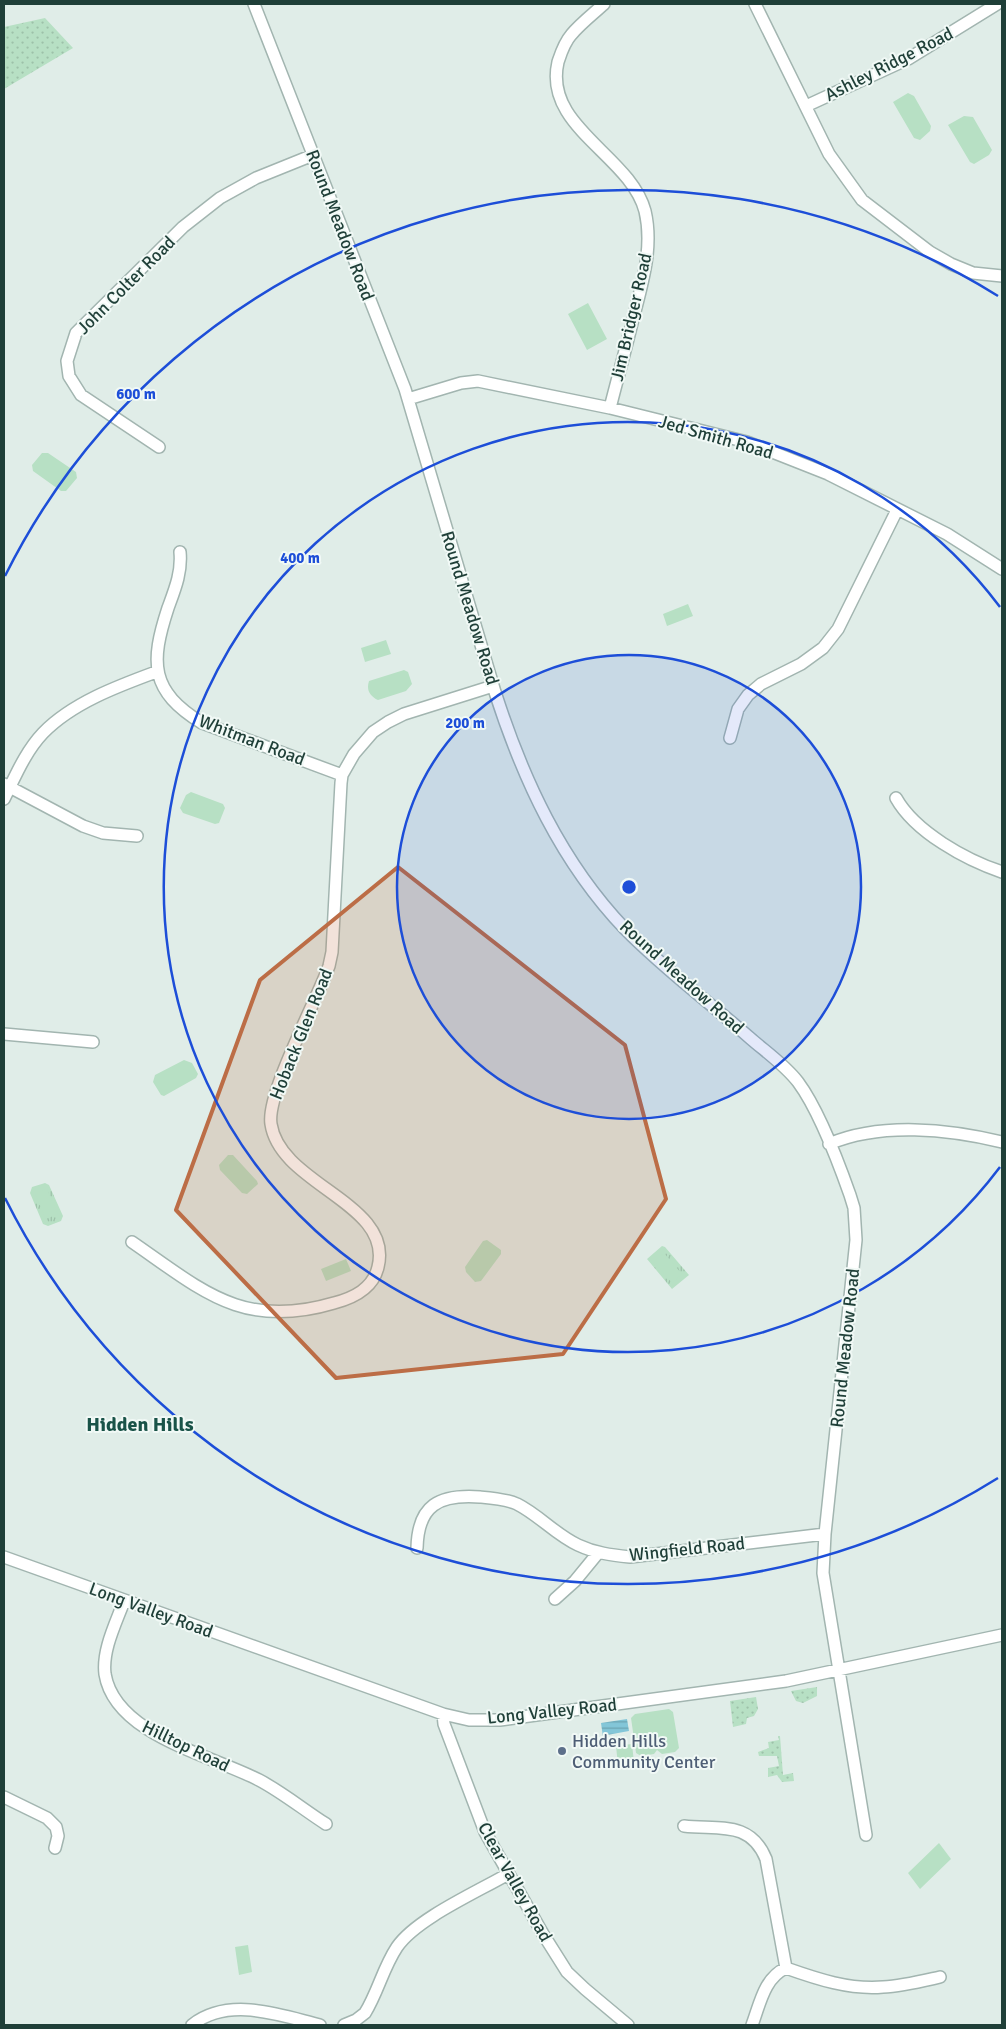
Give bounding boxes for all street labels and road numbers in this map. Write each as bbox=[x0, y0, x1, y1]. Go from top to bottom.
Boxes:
street label: Ashley Ridge Road bbox=[821, 22, 957, 106]
street label: Round Meadow Road bbox=[301, 146, 379, 304]
street label: John Colter Road bbox=[72, 231, 180, 339]
street label: Jim Bridger Road bbox=[606, 251, 656, 383]
street label: Jed Smith Road bbox=[656, 410, 776, 464]
street label: Round Meadow Road bbox=[436, 528, 504, 688]
street label: Whitman Road bbox=[196, 710, 308, 770]
street label: Round Meadow Road bbox=[615, 915, 749, 1039]
street label: Hoback Glen Road bbox=[265, 965, 337, 1103]
street label: Round Meadow Road bbox=[826, 1267, 864, 1429]
street label: Wingfield Road bbox=[628, 1532, 746, 1566]
street label: Long Valley Road bbox=[86, 1577, 216, 1643]
street label: Long Valley Road bbox=[486, 1693, 618, 1729]
street label: Hilltop Road bbox=[139, 1715, 233, 1777]
street label: Clear Valley Road bbox=[473, 1818, 557, 1946]

